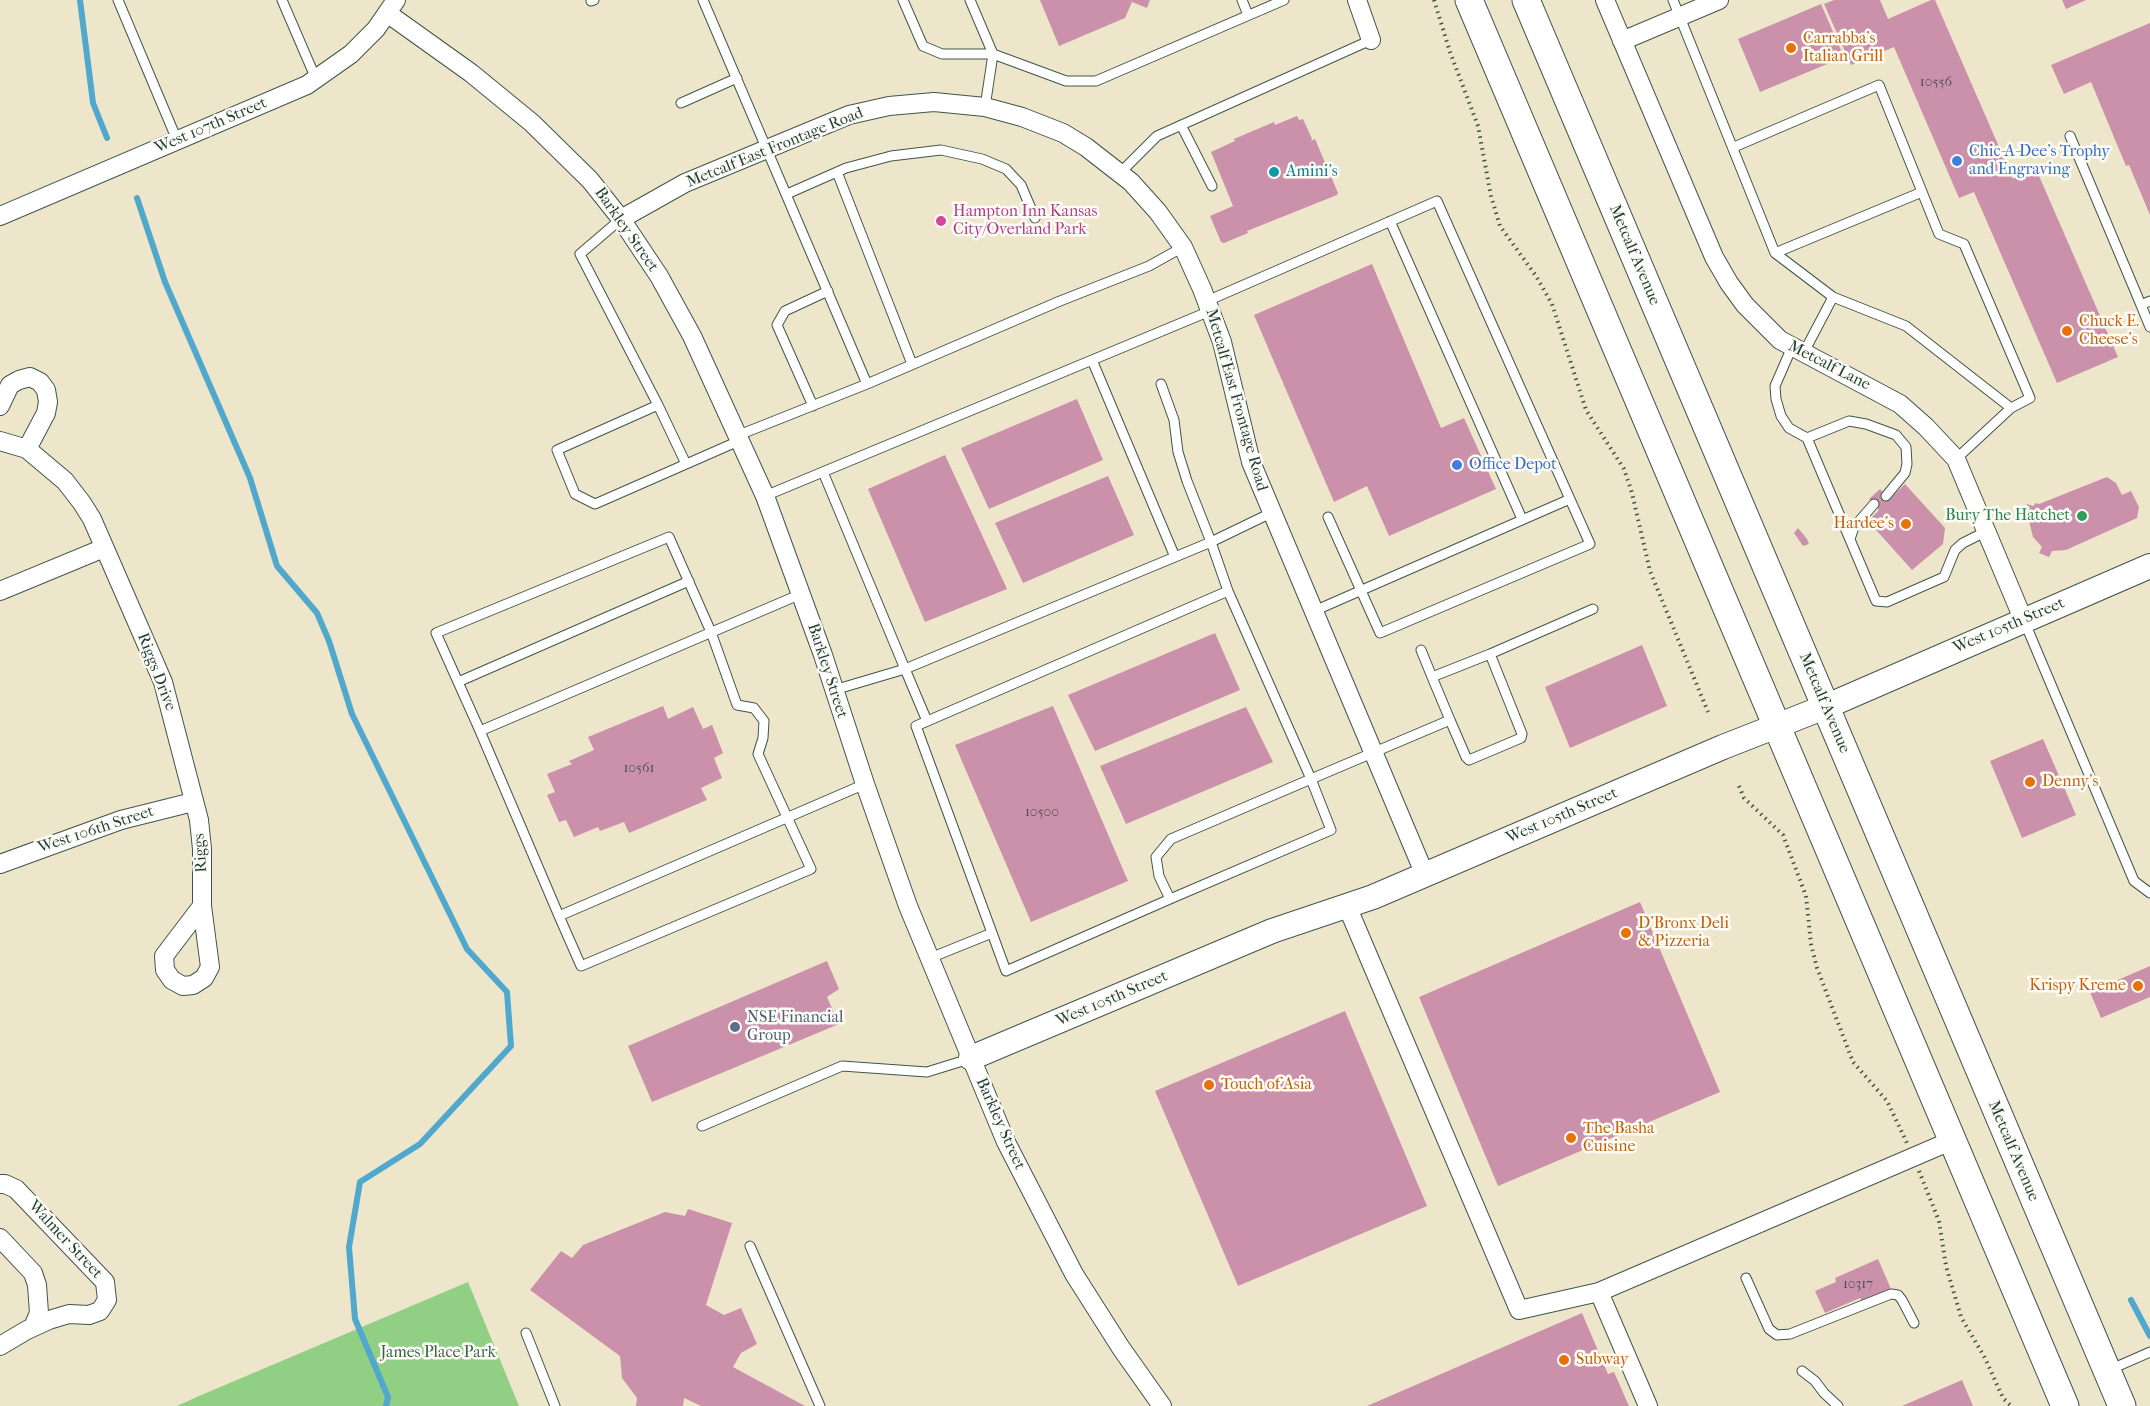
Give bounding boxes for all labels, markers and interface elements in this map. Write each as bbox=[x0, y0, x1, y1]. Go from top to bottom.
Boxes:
place label: Carrabba's Italian Grill bbox=[1803, 29, 1883, 67]
marker: Carrabba's Italian Grill bbox=[1784, 41, 1798, 55]
house number: 10556 bbox=[1920, 75, 1952, 91]
street label: West 107th Street bbox=[152, 94, 270, 158]
street label: Metcalf East Frontage Road bbox=[684, 104, 866, 192]
place label: Chic-A-Dee's Trophy and Engraving bbox=[1969, 142, 2110, 180]
marker: Chic-A-Dee's Trophy and Engraving bbox=[1950, 154, 1964, 168]
place label: Amini's bbox=[1286, 162, 1338, 182]
marker: Amini's bbox=[1267, 165, 1281, 179]
street label: Barkley Street bbox=[590, 184, 662, 276]
place label: Hampton Inn Kansas City/Overland Park bbox=[953, 202, 1097, 240]
street label: Metcalf Avenue bbox=[1604, 202, 1664, 308]
marker: Hampton Inn Kansas City/Overland Park bbox=[934, 214, 948, 228]
street label: Metcalf East Frontage Road bbox=[1201, 307, 1271, 493]
place label: Chuck E. Cheese's bbox=[2079, 312, 2139, 350]
marker: Chuck E. Cheese's bbox=[2060, 324, 2074, 338]
street label: Metcalf Lane bbox=[1785, 337, 1873, 395]
place label: Office Depot bbox=[1469, 455, 1557, 475]
marker: Office Depot bbox=[1450, 458, 1464, 472]
place label: Bury The Hatchet bbox=[1945, 506, 2070, 526]
marker: Bury The Hatchet bbox=[2075, 509, 2089, 523]
place label: Hardee's bbox=[1834, 514, 1894, 534]
marker: Hardee's bbox=[1899, 517, 1913, 531]
street label: West 105th Street bbox=[1950, 594, 2068, 658]
street label: Barkley Street bbox=[803, 621, 851, 721]
street label: Riggs Drive bbox=[132, 630, 180, 714]
street label: Metcalf Avenue bbox=[1794, 650, 1854, 756]
house number: 10561 bbox=[623, 761, 655, 777]
place label: Denny's bbox=[2042, 772, 2098, 792]
marker: Denny's bbox=[2023, 775, 2037, 789]
street label: West 105th Street bbox=[1503, 784, 1621, 848]
street label: West 106th Street bbox=[35, 802, 157, 858]
house number: 10500 bbox=[1025, 805, 1059, 821]
street label: Riggs bbox=[190, 833, 212, 873]
place label: D'Bronx Deli & Pizzeria bbox=[1638, 914, 1729, 952]
marker: D'Bronx Deli & Pizzeria bbox=[1619, 926, 1633, 940]
street label: West 105th Street bbox=[1053, 967, 1171, 1031]
place label: Krispy Kreme bbox=[2029, 976, 2126, 996]
marker: Krispy Kreme bbox=[2131, 979, 2145, 993]
place label: NSE Financial Group bbox=[747, 1008, 843, 1046]
marker: NSE Financial Group bbox=[728, 1020, 742, 1034]
street label: Barkley Street bbox=[971, 1075, 1029, 1173]
place label: Touch of Asia bbox=[1221, 1075, 1312, 1095]
marker: Touch of Asia bbox=[1202, 1078, 1216, 1092]
street label: Metcalf Avenue bbox=[1983, 1098, 2043, 1204]
place label: The Basha Cuisine bbox=[1583, 1119, 1654, 1157]
marker: The Basha Cuisine bbox=[1564, 1131, 1578, 1145]
street label: Walmer Street bbox=[24, 1197, 106, 1283]
house number: 10317 bbox=[1843, 1277, 1873, 1293]
park label: James Place Park bbox=[380, 1343, 496, 1363]
place label: Subway bbox=[1576, 1350, 1629, 1370]
marker: Subway bbox=[1557, 1353, 1571, 1367]

